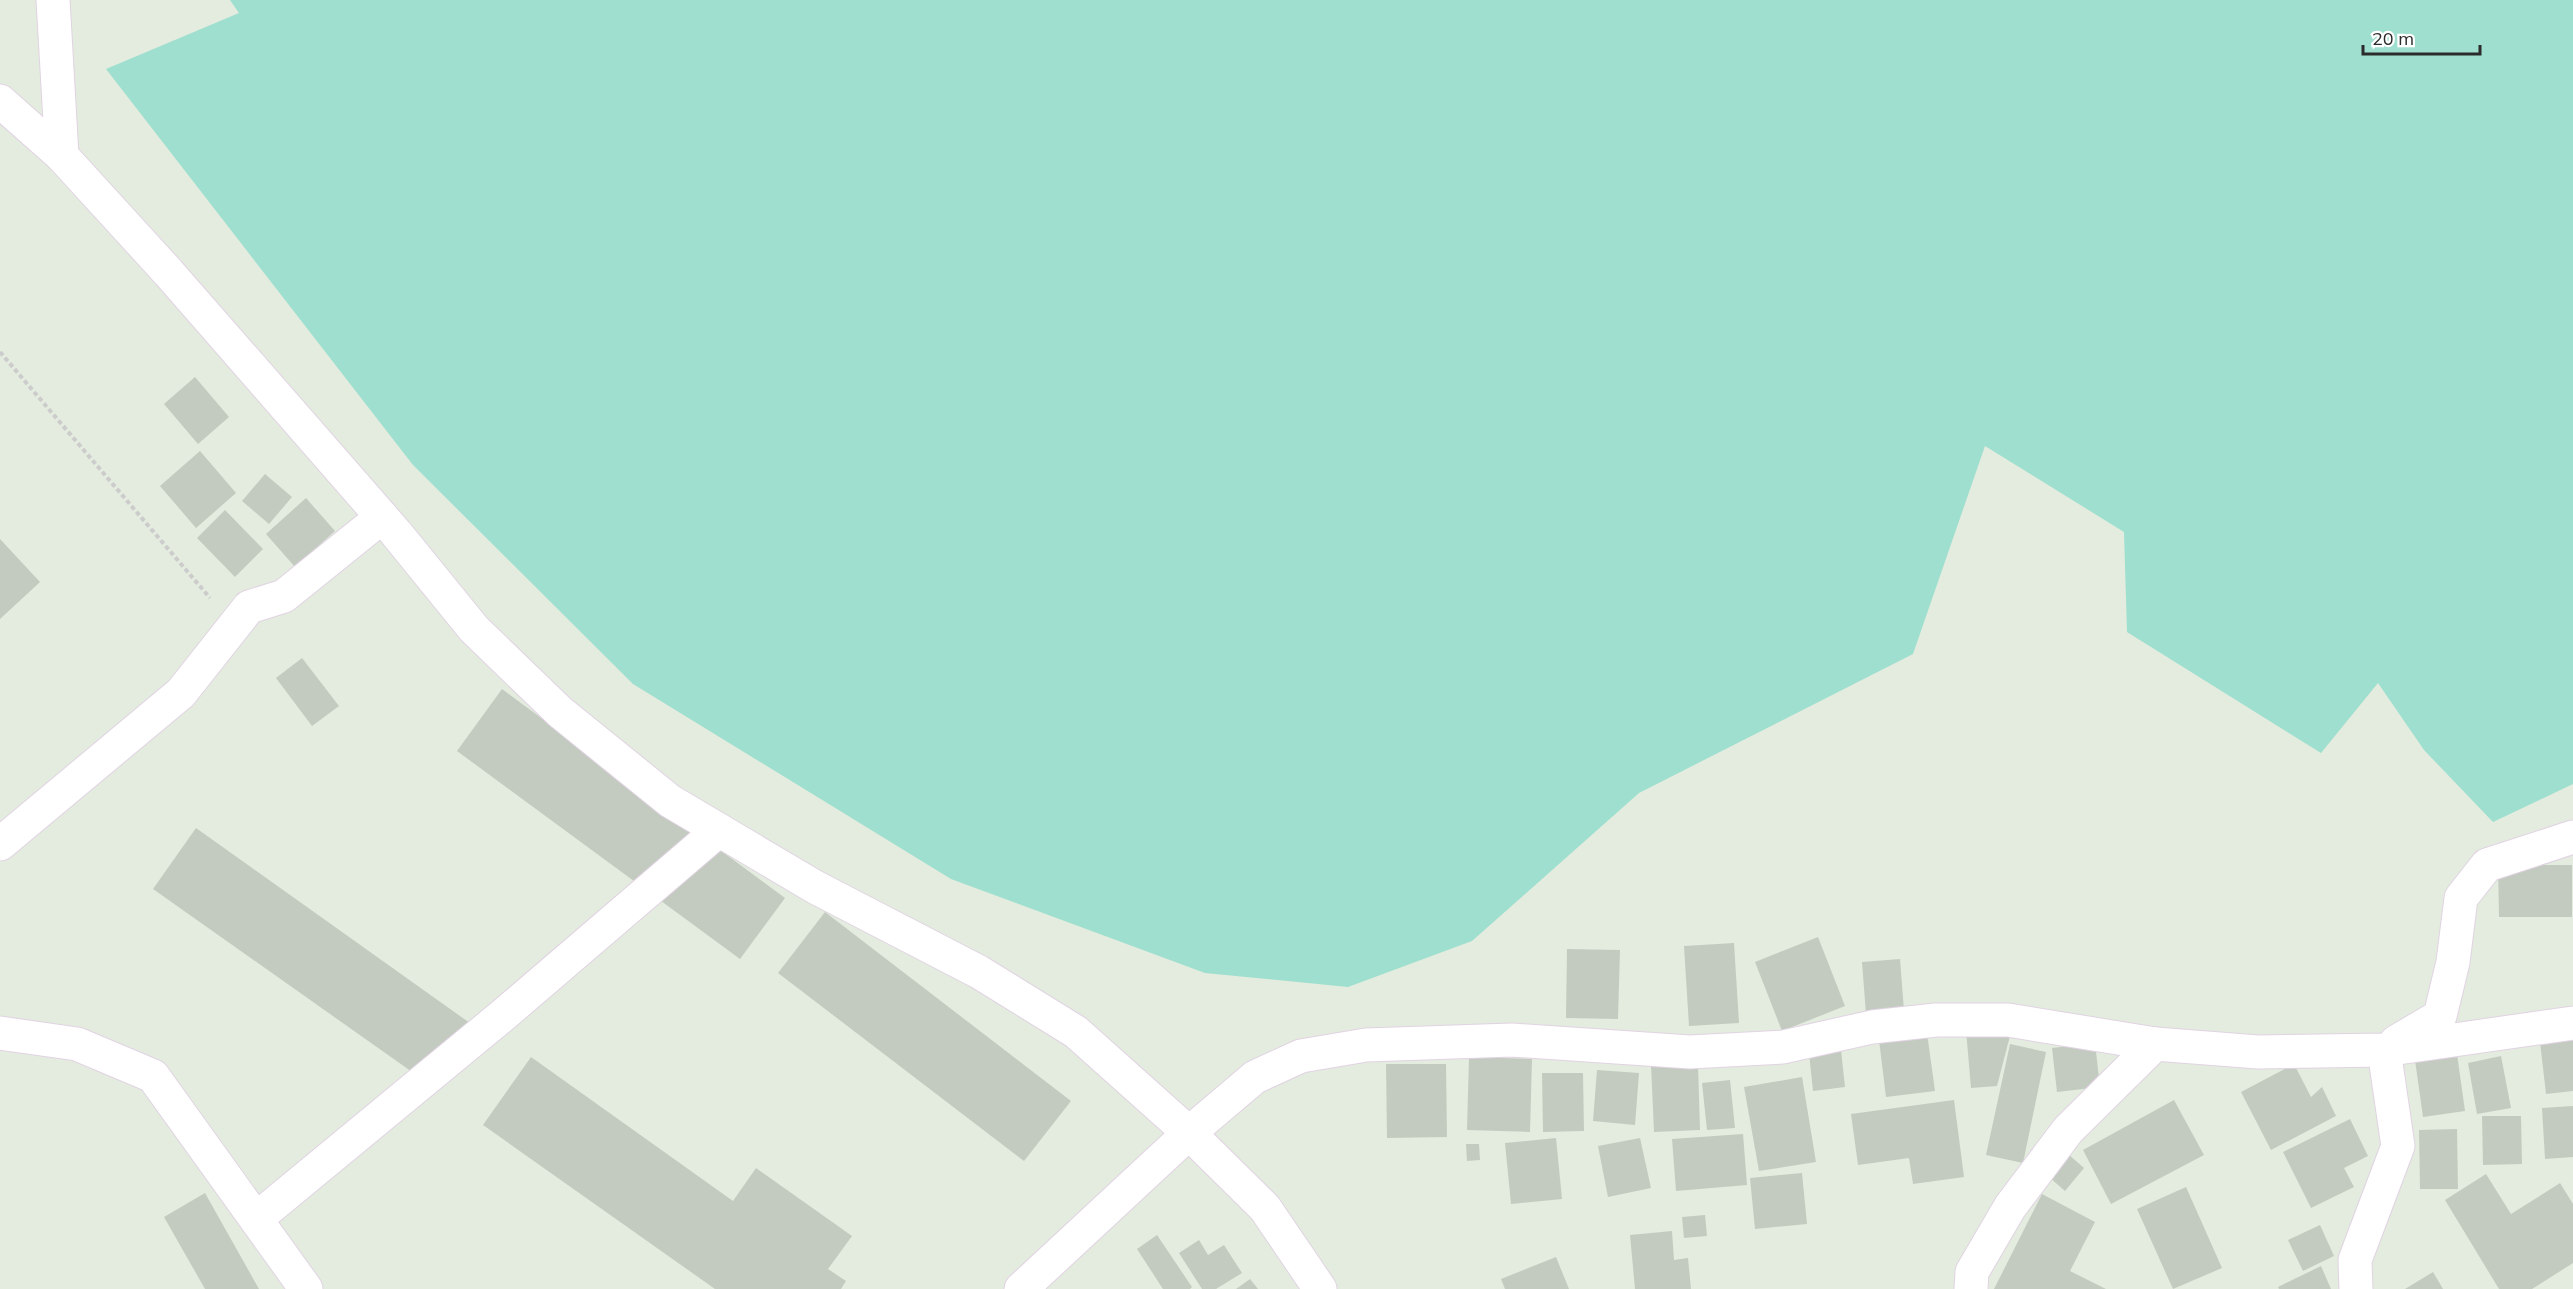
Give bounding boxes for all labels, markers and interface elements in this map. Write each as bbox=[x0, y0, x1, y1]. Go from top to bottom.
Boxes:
scale bar bbox=[2363, 18, 2480, 56]
text: 20 m bbox=[2372, 27, 2414, 50]

